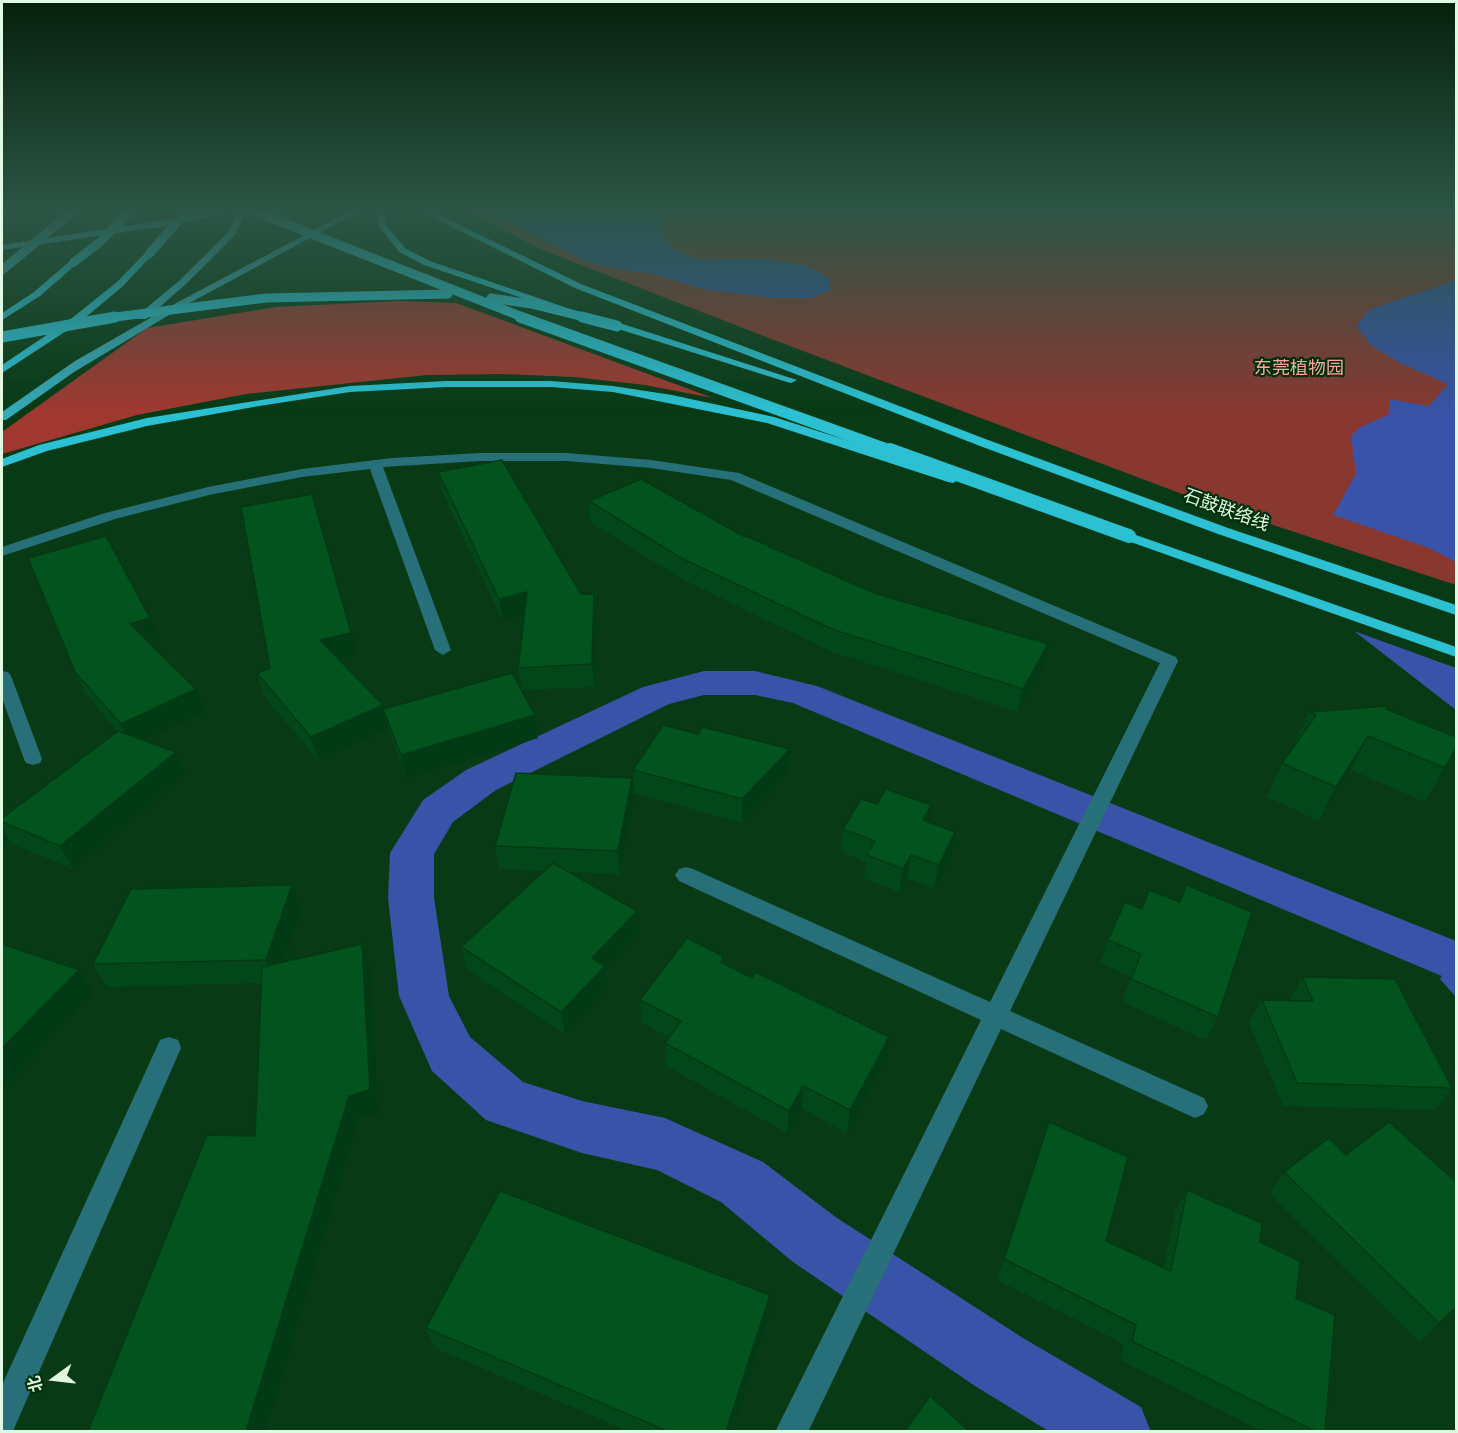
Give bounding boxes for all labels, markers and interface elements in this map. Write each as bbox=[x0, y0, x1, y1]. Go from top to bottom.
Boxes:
park label: 东莞植物园 bbox=[1254, 358, 1344, 380]
street label: 石鼓联络线 bbox=[1180, 485, 1272, 537]
north arrow bbox=[24, 1349, 84, 1409]
text: 北 bbox=[25, 1374, 47, 1394]

